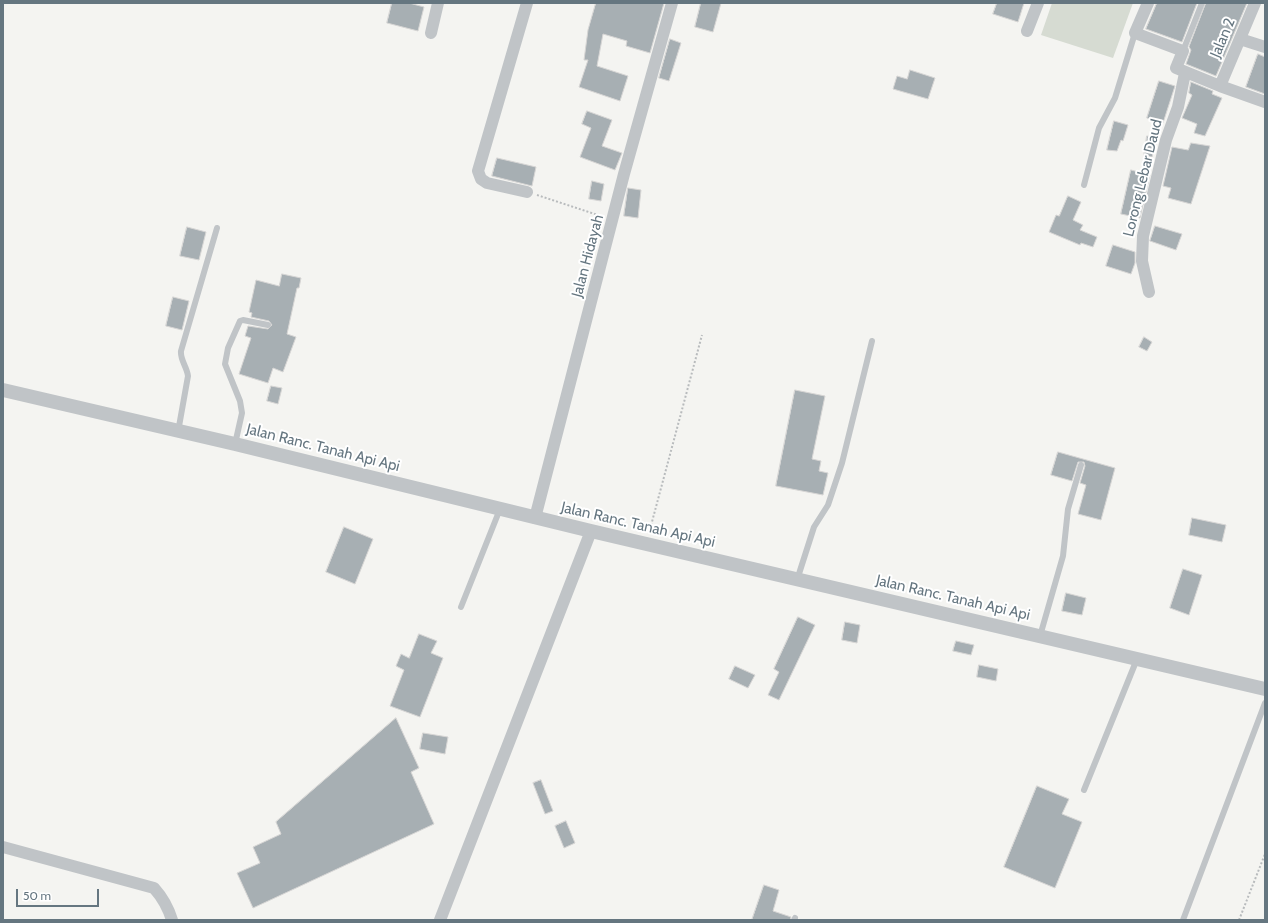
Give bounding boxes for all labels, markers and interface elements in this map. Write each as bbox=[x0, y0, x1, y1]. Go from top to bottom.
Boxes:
street label: Jalan 2 bbox=[1207, 16, 1239, 60]
street label: Lorong Lebar Daud bbox=[1120, 117, 1166, 239]
street label: Jalan Hidayah bbox=[568, 213, 608, 299]
street label: Jalan Ranc. Tanah Api Api bbox=[244, 420, 402, 476]
street label: Jalan Ranc. Tanah Api Api bbox=[559, 499, 717, 551]
street label: Jalan Ranc. Tanah Api Api bbox=[874, 572, 1032, 624]
scale bar bbox=[18, 881, 101, 907]
text: 50 m bbox=[23, 888, 51, 903]

